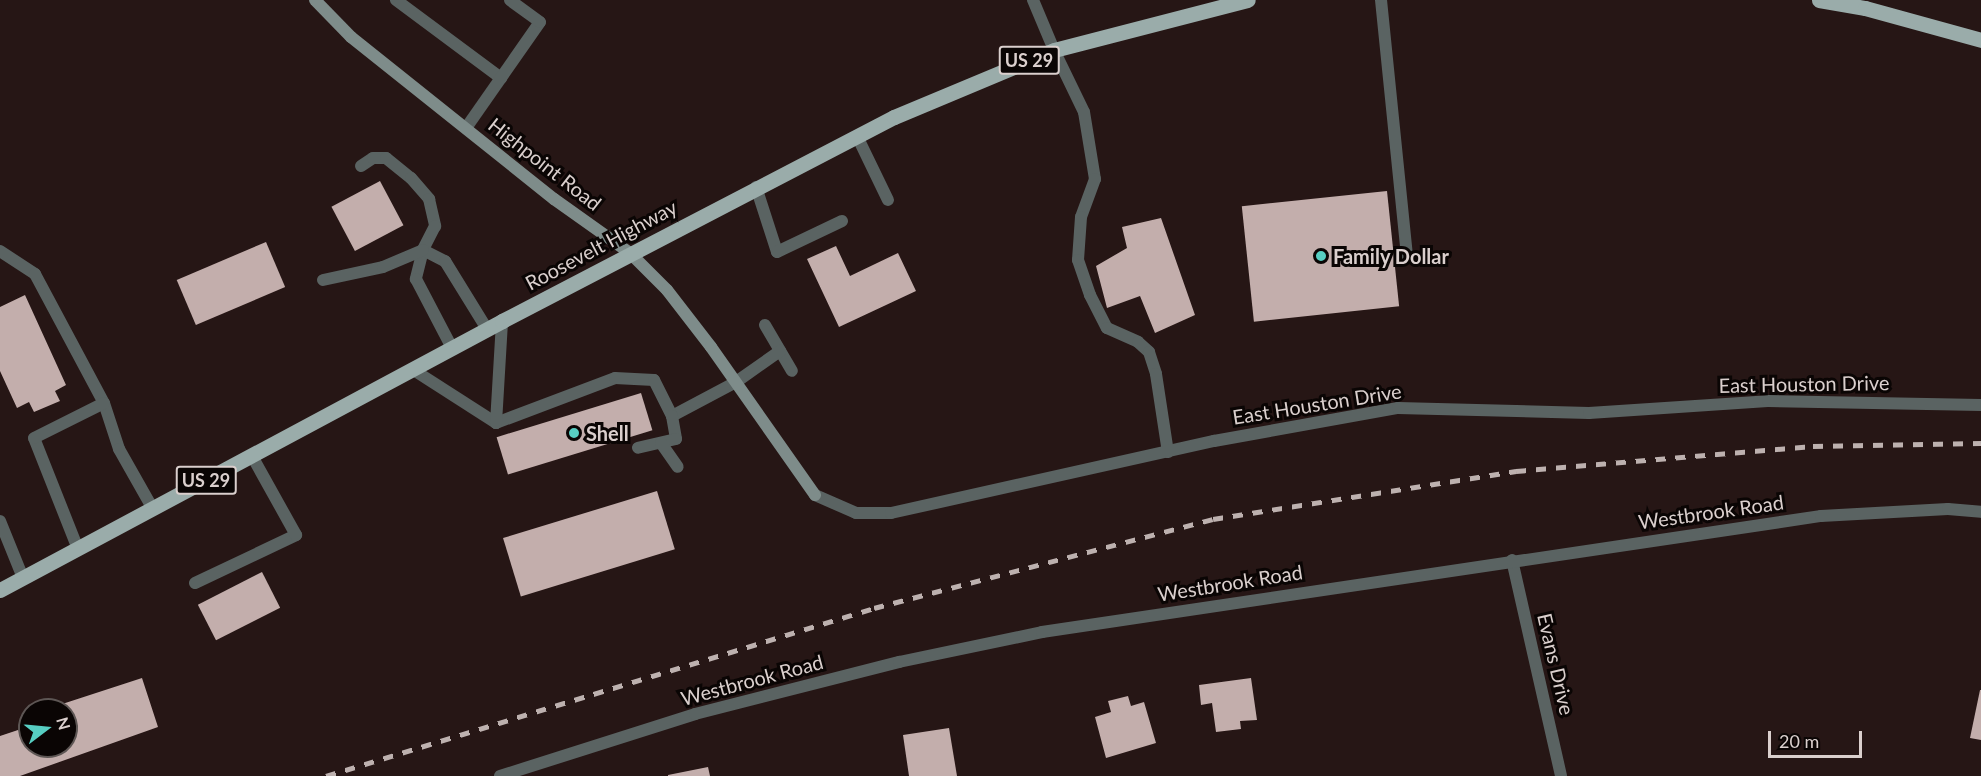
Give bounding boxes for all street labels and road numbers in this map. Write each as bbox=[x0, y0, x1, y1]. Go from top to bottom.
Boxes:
road number: US 29 bbox=[998, 45, 1060, 75]
street label: Highpoint Road bbox=[484, 113, 606, 215]
street label: Roosevelt Highway bbox=[521, 195, 681, 295]
street label: East Houston Drive bbox=[1718, 371, 1890, 397]
street label: East Houston Drive bbox=[1231, 379, 1403, 429]
road number: US 29 bbox=[174, 465, 238, 495]
street label: Westbrook Road bbox=[1637, 490, 1785, 534]
street label: Westbrook Road bbox=[1156, 560, 1304, 606]
street label: Evans Drive bbox=[1533, 611, 1579, 717]
street label: Westbrook Road bbox=[678, 649, 826, 711]

